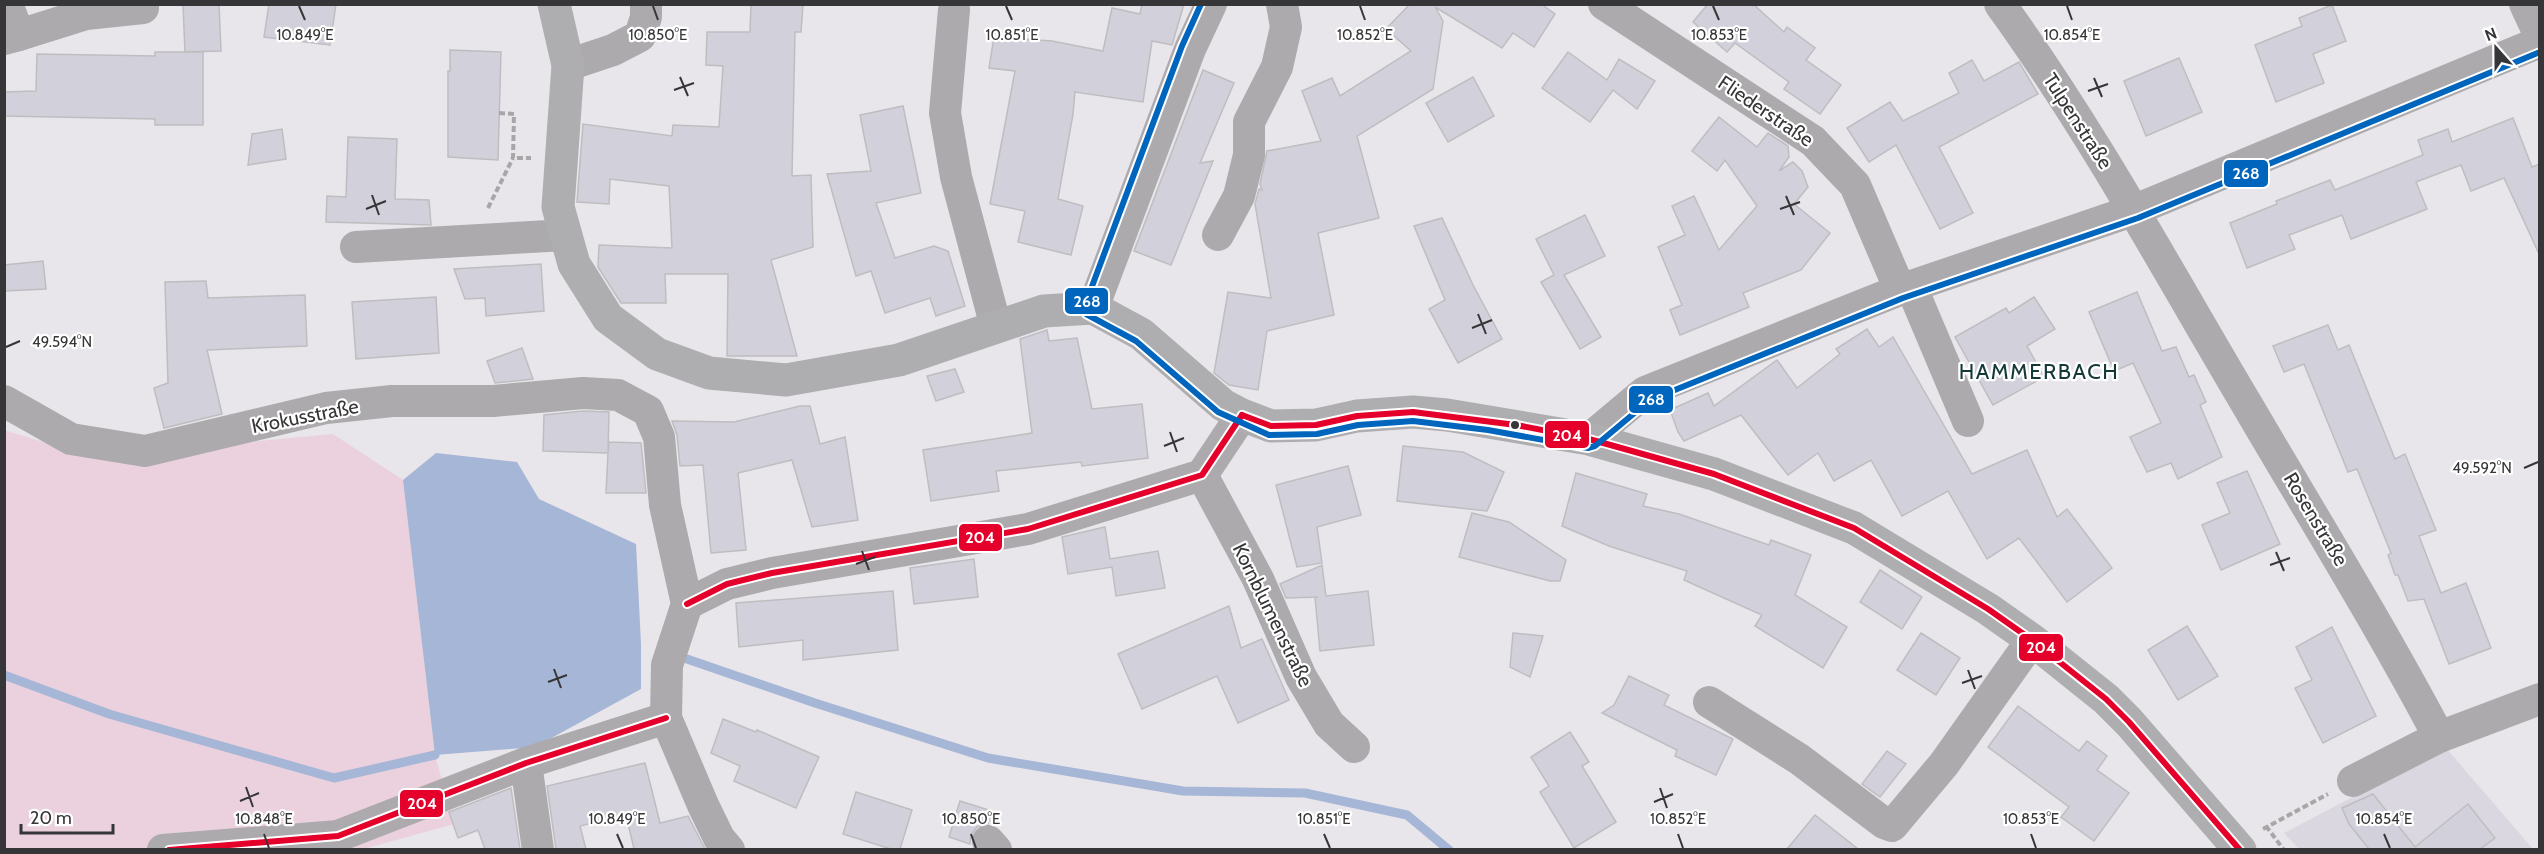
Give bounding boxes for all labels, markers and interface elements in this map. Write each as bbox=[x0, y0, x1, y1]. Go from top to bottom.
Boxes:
north arrow bbox=[2466, 18, 2526, 78]
text: N bbox=[2482, 24, 2499, 45]
text: 10.849°E bbox=[276, 26, 334, 44]
text: 10.850°E bbox=[629, 26, 687, 44]
text: 10.851°E bbox=[986, 26, 1038, 44]
text: 10.852°E bbox=[1337, 26, 1393, 44]
text: 10.853°E bbox=[1691, 26, 1747, 44]
text: 10.854°E bbox=[2044, 26, 2100, 44]
street label: Tulpenstraße bbox=[2038, 69, 2118, 173]
street label: Fliederstraße bbox=[1714, 70, 1818, 152]
line badge: 268 bbox=[2223, 159, 2269, 188]
text: 268 bbox=[2232, 164, 2260, 183]
line badge: 268 bbox=[1064, 287, 1109, 315]
text: 268 bbox=[1073, 292, 1101, 311]
text: 49.594°N bbox=[32, 333, 92, 351]
district label: HAMMERBACH bbox=[1959, 358, 2119, 385]
line badge: 268 bbox=[1628, 385, 1674, 414]
text: 268 bbox=[1637, 390, 1665, 409]
street label: Krokusstraße bbox=[249, 394, 361, 438]
unlabelled marker bbox=[1509, 419, 1521, 431]
line badge: 204 bbox=[1544, 420, 1590, 449]
text: 204 bbox=[1552, 426, 1582, 445]
text: 49.592°N bbox=[2452, 459, 2512, 477]
street label: Rosenstraße bbox=[2279, 468, 2353, 570]
line badge: 204 bbox=[958, 523, 1003, 552]
text: 204 bbox=[965, 528, 995, 547]
street label: Kornblumenstraße bbox=[1228, 539, 1318, 691]
line badge: 204 bbox=[2018, 633, 2064, 662]
text: 204 bbox=[2026, 638, 2056, 657]
line badge: 204 bbox=[399, 789, 444, 818]
text: 204 bbox=[407, 794, 437, 813]
scale bar bbox=[21, 797, 112, 835]
text: 20 m bbox=[30, 807, 72, 829]
text: 10.848°E bbox=[235, 810, 293, 828]
text: 10.849°E bbox=[588, 810, 646, 828]
text: 10.850°E bbox=[942, 810, 1000, 828]
text: 10.851°E bbox=[1298, 810, 1350, 828]
text: 10.852°E bbox=[1650, 810, 1706, 828]
text: 10.853°E bbox=[2003, 810, 2059, 828]
text: 10.854°E bbox=[2356, 810, 2412, 828]

